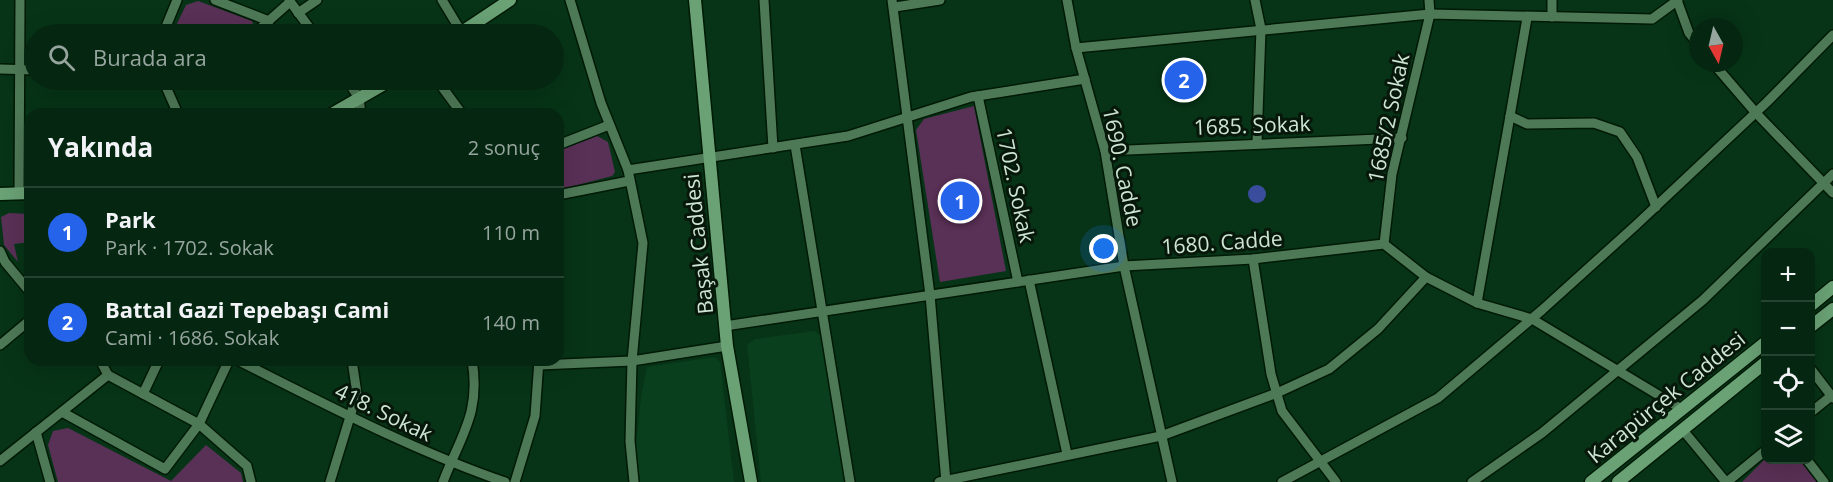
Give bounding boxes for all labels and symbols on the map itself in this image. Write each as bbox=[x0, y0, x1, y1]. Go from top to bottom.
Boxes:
north arrow bbox=[1689, 18, 1743, 72]
street label: 1685/2 Sokak bbox=[1361, 51, 1415, 185]
pin: 2 bbox=[1164, 58, 1204, 103]
street label: 1690. Cadde bbox=[1097, 105, 1149, 229]
street label: 1685. Sokak bbox=[1193, 109, 1311, 141]
street label: 1702. Sokak bbox=[990, 125, 1042, 245]
street label: Başak Caddesi bbox=[677, 172, 719, 316]
pin: 1 bbox=[940, 178, 980, 224]
street label: 1680. Cadde bbox=[1160, 224, 1284, 260]
your location bbox=[1089, 234, 1118, 263]
street label: Karapürçek Caddesi bbox=[1581, 325, 1751, 469]
street label: 418. Sokak bbox=[331, 376, 437, 448]

